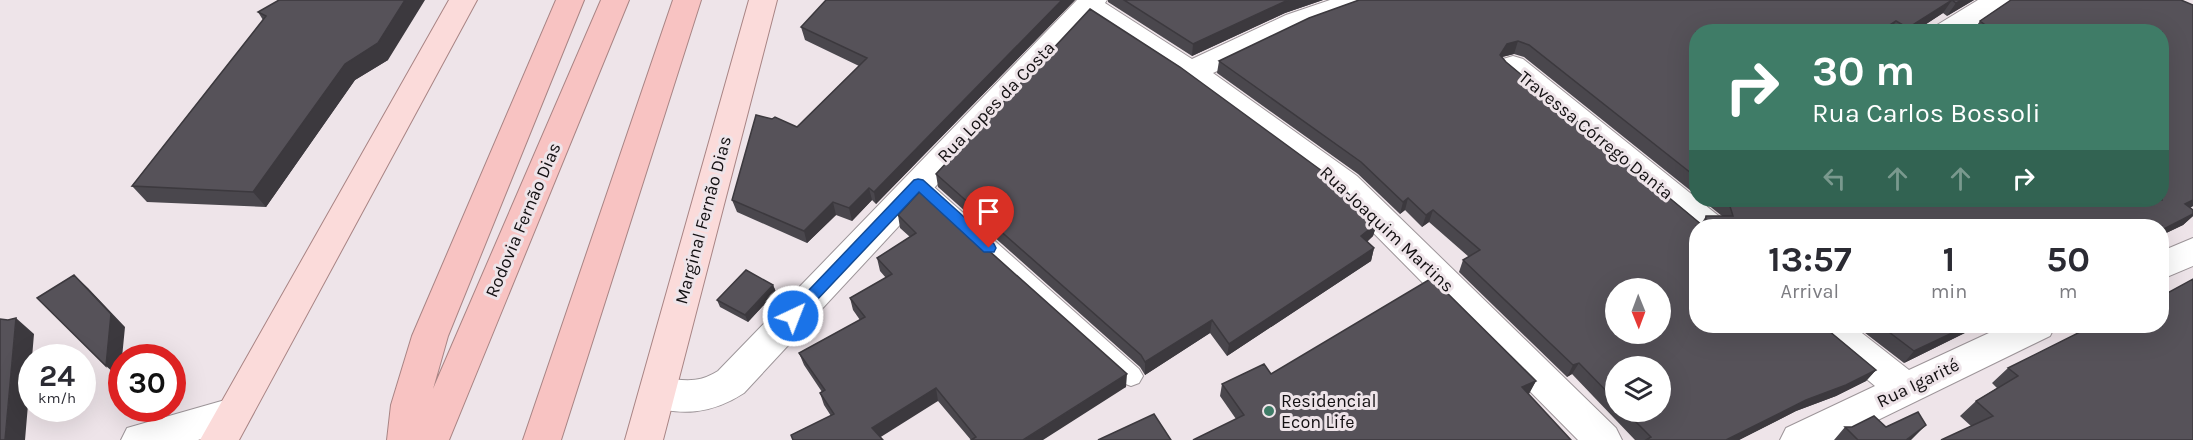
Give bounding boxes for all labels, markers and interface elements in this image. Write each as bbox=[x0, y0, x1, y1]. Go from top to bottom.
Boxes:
street label: Rua Lopes da Costa bbox=[933, 37, 1059, 167]
text: 30 m bbox=[1812, 46, 1915, 96]
icon: right bbox=[1713, 48, 1791, 126]
street label: Travessa Córrego Danta bbox=[1514, 66, 1678, 204]
text: Rua Carlos Bossoli bbox=[1812, 97, 2041, 129]
street label: Marginal Fernão Dias bbox=[670, 134, 736, 306]
street label: Rodovia Fernão Dias bbox=[480, 139, 566, 301]
street label: Rua Joaquim Martins bbox=[1315, 161, 1459, 297]
icon: left bbox=[1818, 162, 1851, 195]
icon: ahead bbox=[1881, 162, 1914, 195]
icon: ahead bbox=[1944, 162, 1977, 195]
icon: right bbox=[2007, 162, 2040, 195]
pin bbox=[963, 186, 1014, 248]
icon: arrive bbox=[972, 195, 1005, 228]
text: 13:57 bbox=[1768, 238, 1852, 280]
text: 1 bbox=[1943, 238, 1955, 280]
text: 50 bbox=[2046, 238, 2090, 280]
north arrow bbox=[1605, 278, 1671, 344]
map controls bbox=[1605, 278, 1671, 422]
text: Arrival bbox=[1781, 280, 1839, 303]
text: min bbox=[1931, 280, 1967, 303]
text: m bbox=[2059, 280, 2078, 303]
position arrow bbox=[761, 284, 825, 348]
speed limit sign: 30 bbox=[108, 344, 186, 422]
street label: Rua Igarité bbox=[1873, 354, 1963, 412]
button: layers bbox=[1605, 356, 1671, 422]
text: 24 bbox=[39, 358, 75, 394]
text: km/h bbox=[38, 389, 76, 407]
place label: Residencial Econ Life bbox=[1281, 390, 1376, 433]
marker: Residencial Econ Life bbox=[1262, 404, 1276, 418]

